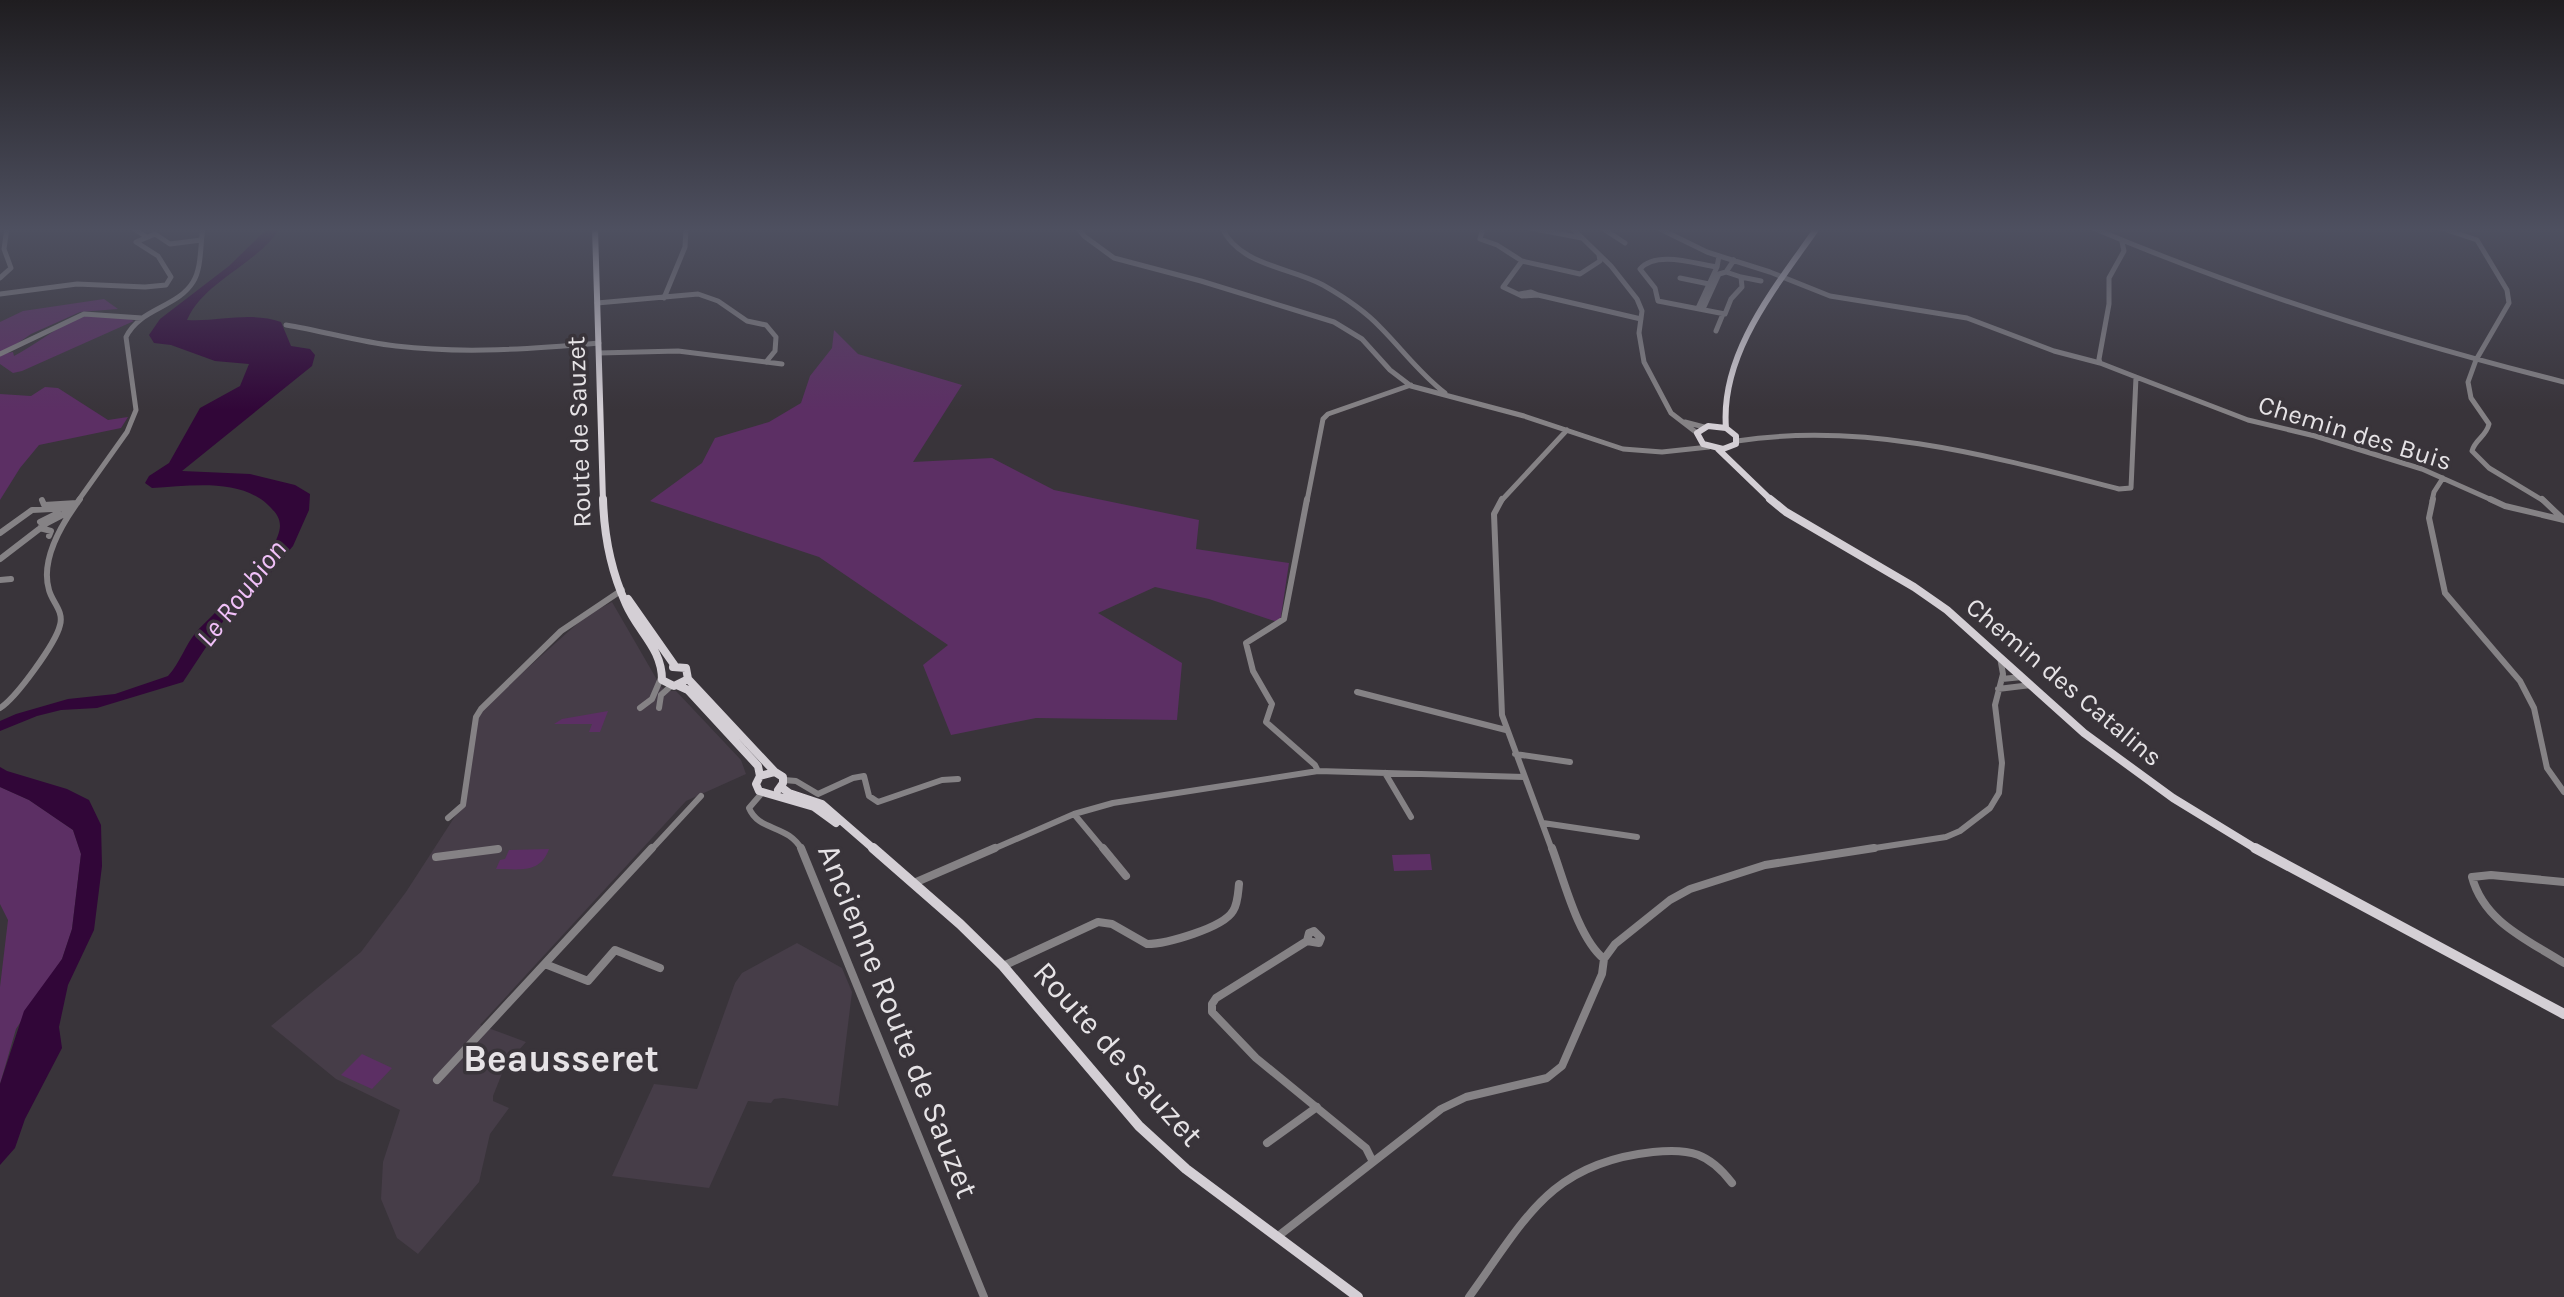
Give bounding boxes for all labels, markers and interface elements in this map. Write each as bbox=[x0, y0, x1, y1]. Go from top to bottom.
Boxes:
street label: Route de Sauzet bbox=[560, 336, 598, 528]
street label: Chemin des Buis bbox=[2254, 389, 2456, 477]
water label: Le Roubion bbox=[189, 533, 293, 653]
street label: Chemin des Catalins bbox=[1960, 591, 2168, 773]
street label: Ancienne Route de Sauzet bbox=[810, 839, 986, 1203]
street label: Route de Sauzet bbox=[1025, 954, 1211, 1154]
district label: Beausseret bbox=[463, 1037, 659, 1080]

